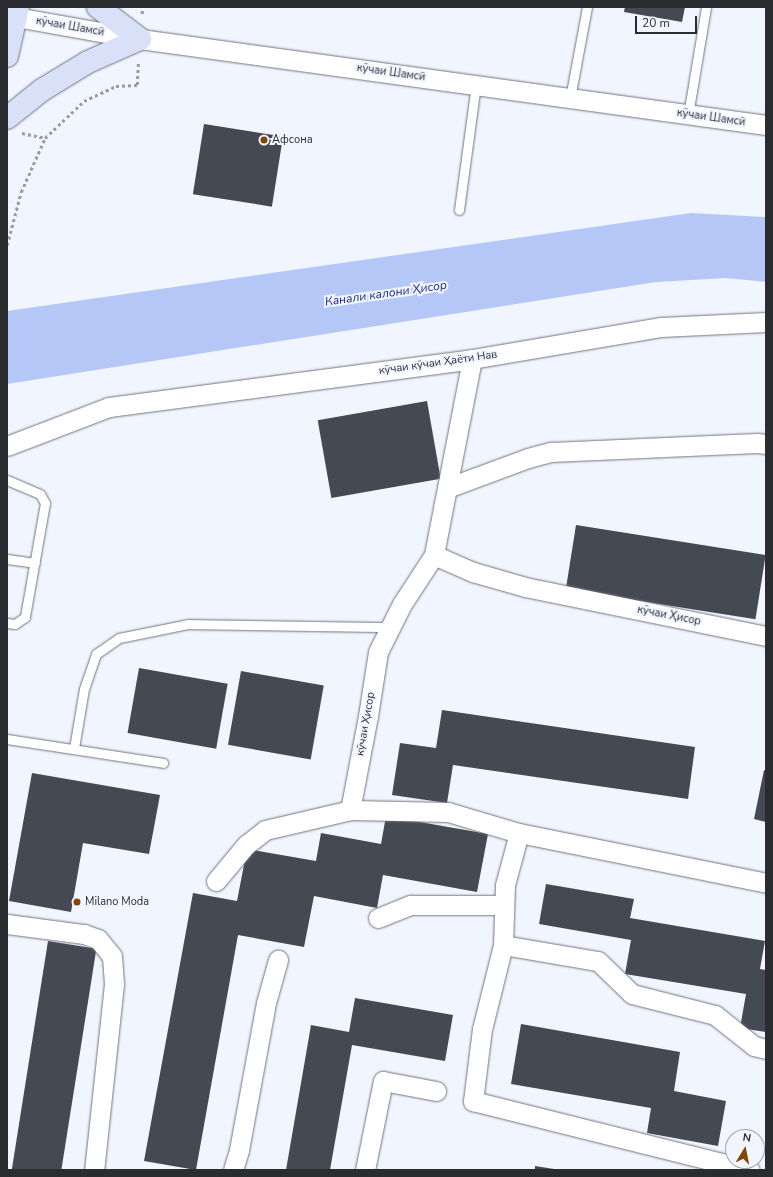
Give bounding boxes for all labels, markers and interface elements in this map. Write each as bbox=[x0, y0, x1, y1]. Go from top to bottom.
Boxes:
scale bar bbox=[637, 8, 699, 34]
street label: кӯчаи Шамсӣ bbox=[35, 14, 105, 40]
text: 20 m bbox=[642, 15, 670, 31]
street label: кӯчаи Шамсӣ bbox=[356, 62, 426, 84]
street label: кӯчаи Шамсӣ bbox=[676, 107, 746, 129]
place label: Афсона bbox=[272, 133, 313, 147]
marker: Афсона bbox=[259, 135, 269, 145]
water label: Канали калони Ҳисор bbox=[324, 278, 448, 310]
street label: кӯчаи кӯчаи Ҳаёти Нав bbox=[378, 348, 498, 378]
street label: кӯчаи Ҳисор bbox=[636, 603, 702, 629]
street label: кӯчаи Ҳисор bbox=[354, 691, 378, 757]
place label: Milano Moda bbox=[85, 895, 149, 909]
marker: Milano Moda bbox=[72, 897, 82, 907]
north arrow bbox=[725, 1129, 765, 1169]
text: N bbox=[742, 1130, 752, 1146]

